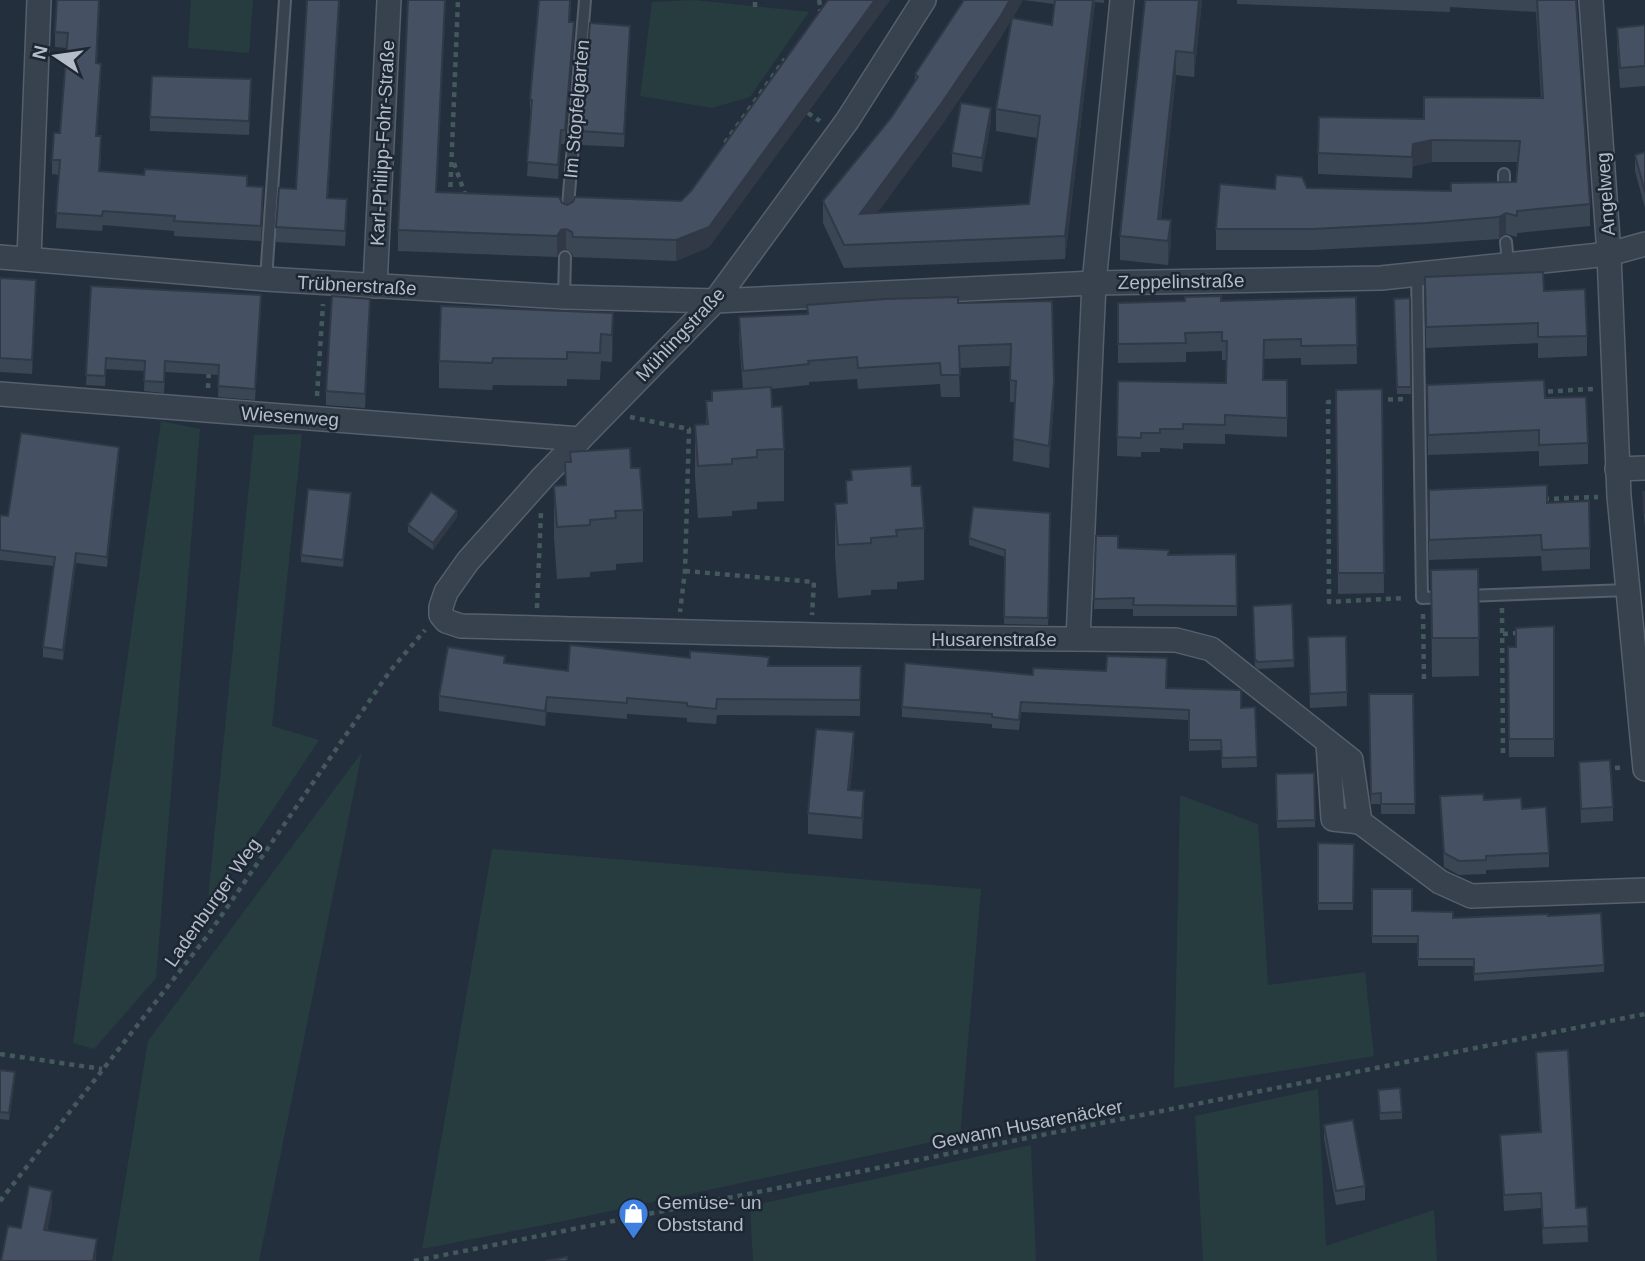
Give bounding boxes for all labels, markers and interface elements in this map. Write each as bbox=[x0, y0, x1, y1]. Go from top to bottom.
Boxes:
north arrow bbox=[21, 21, 91, 91]
street label: Im Stopfelgarten bbox=[560, 39, 593, 179]
street label: Karl-Philipp-Fohr-Straße bbox=[367, 40, 398, 246]
text: N bbox=[28, 43, 52, 61]
street label: Angelweg bbox=[1592, 152, 1619, 236]
street label: Zeppelinstraße bbox=[1117, 270, 1245, 293]
street label: Trübnerstraße bbox=[297, 272, 417, 299]
street label: Mühlingstraße bbox=[632, 283, 729, 386]
street label: Wiesenweg bbox=[240, 403, 340, 430]
street label: Husarenstraße bbox=[931, 629, 1057, 650]
street label: Ladenburger Weg bbox=[160, 834, 265, 970]
street label: Gewann Husarenäcker bbox=[930, 1096, 1125, 1153]
place label: Gemüse- un Obststand bbox=[657, 1192, 762, 1235]
shop icon: Gemüse- un Obststand bbox=[617, 1196, 651, 1240]

